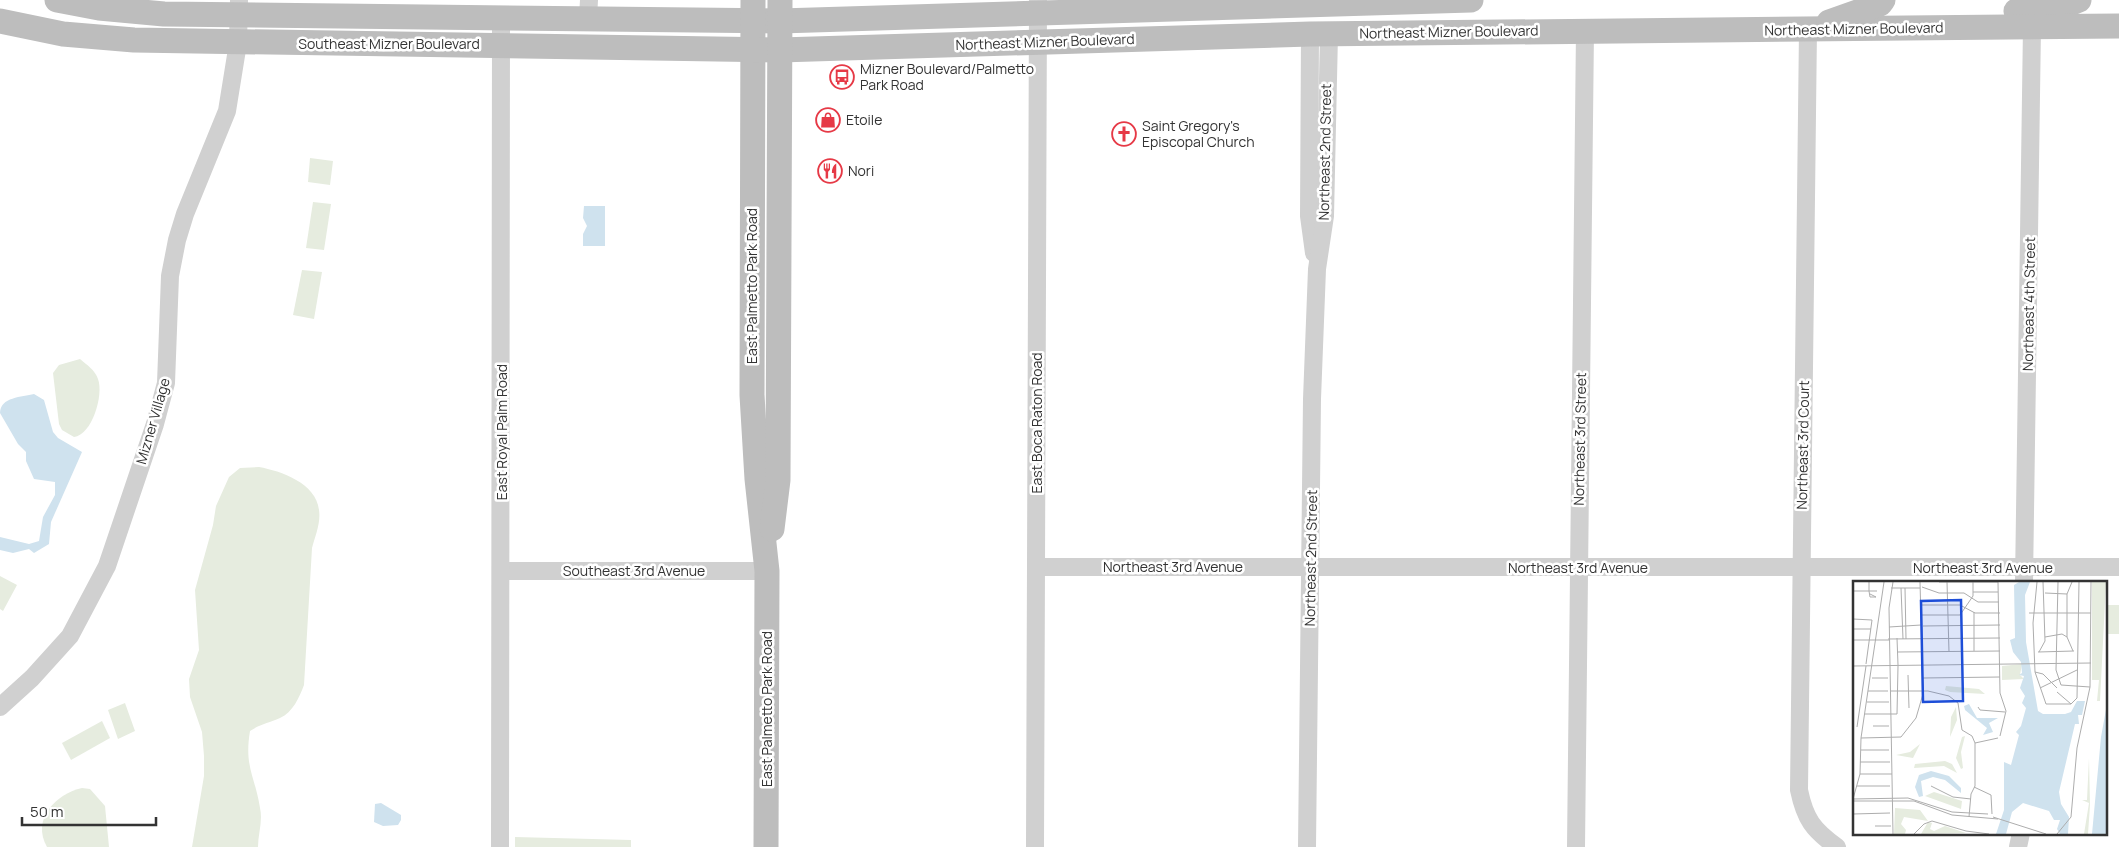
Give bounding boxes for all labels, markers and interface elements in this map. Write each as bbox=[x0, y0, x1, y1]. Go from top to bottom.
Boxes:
street label: Northeast Mizner Boulevard bbox=[1764, 17, 1944, 40]
street label: Northeast Mizner Boulevard bbox=[1359, 20, 1539, 43]
street label: Northeast Mizner Boulevard bbox=[955, 29, 1135, 54]
street label: Southeast Mizner Boulevard bbox=[298, 34, 480, 53]
place label: Mizner Boulevard/Palmetto Park Road bbox=[860, 59, 1034, 94]
bus stop icon: Mizner Boulevard/Palmetto Park Road bbox=[829, 64, 855, 90]
street label: Northeast 2nd Street bbox=[1314, 83, 1335, 221]
shop icon: Etoile bbox=[815, 107, 841, 133]
place label: Etoile bbox=[846, 110, 882, 129]
place label: Saint Gregory's Episcopal Church bbox=[1142, 116, 1254, 151]
church icon: Saint Gregory's Episcopal Church bbox=[1111, 121, 1137, 147]
restaurant icon: Nori bbox=[817, 158, 843, 184]
place label: Nori bbox=[848, 161, 874, 180]
street label: East Palmetto Park Road bbox=[742, 208, 761, 364]
street label: Northeast 4th Street bbox=[2018, 236, 2039, 371]
street label: East Boca Raton Road bbox=[1027, 352, 1046, 494]
street label: East Royal Palm Road bbox=[492, 364, 511, 500]
street label: Northeast 3rd Street bbox=[1569, 372, 1590, 506]
street label: Mizner Village bbox=[131, 375, 174, 466]
street label: Northeast 3rd Court bbox=[1792, 380, 1813, 510]
street label: Northeast 2nd Street bbox=[1300, 489, 1321, 627]
street label: Northeast 3rd Avenue bbox=[1103, 557, 1243, 576]
street label: Northeast 3rd Avenue bbox=[1508, 558, 1648, 577]
street label: Northeast 3rd Avenue bbox=[1913, 558, 2053, 577]
street label: Southeast 3rd Avenue bbox=[563, 561, 705, 580]
inset map bbox=[1853, 581, 2106, 834]
street label: East Palmetto Park Road bbox=[757, 631, 776, 787]
scale bar bbox=[22, 794, 156, 826]
text: 50 m bbox=[30, 801, 64, 822]

